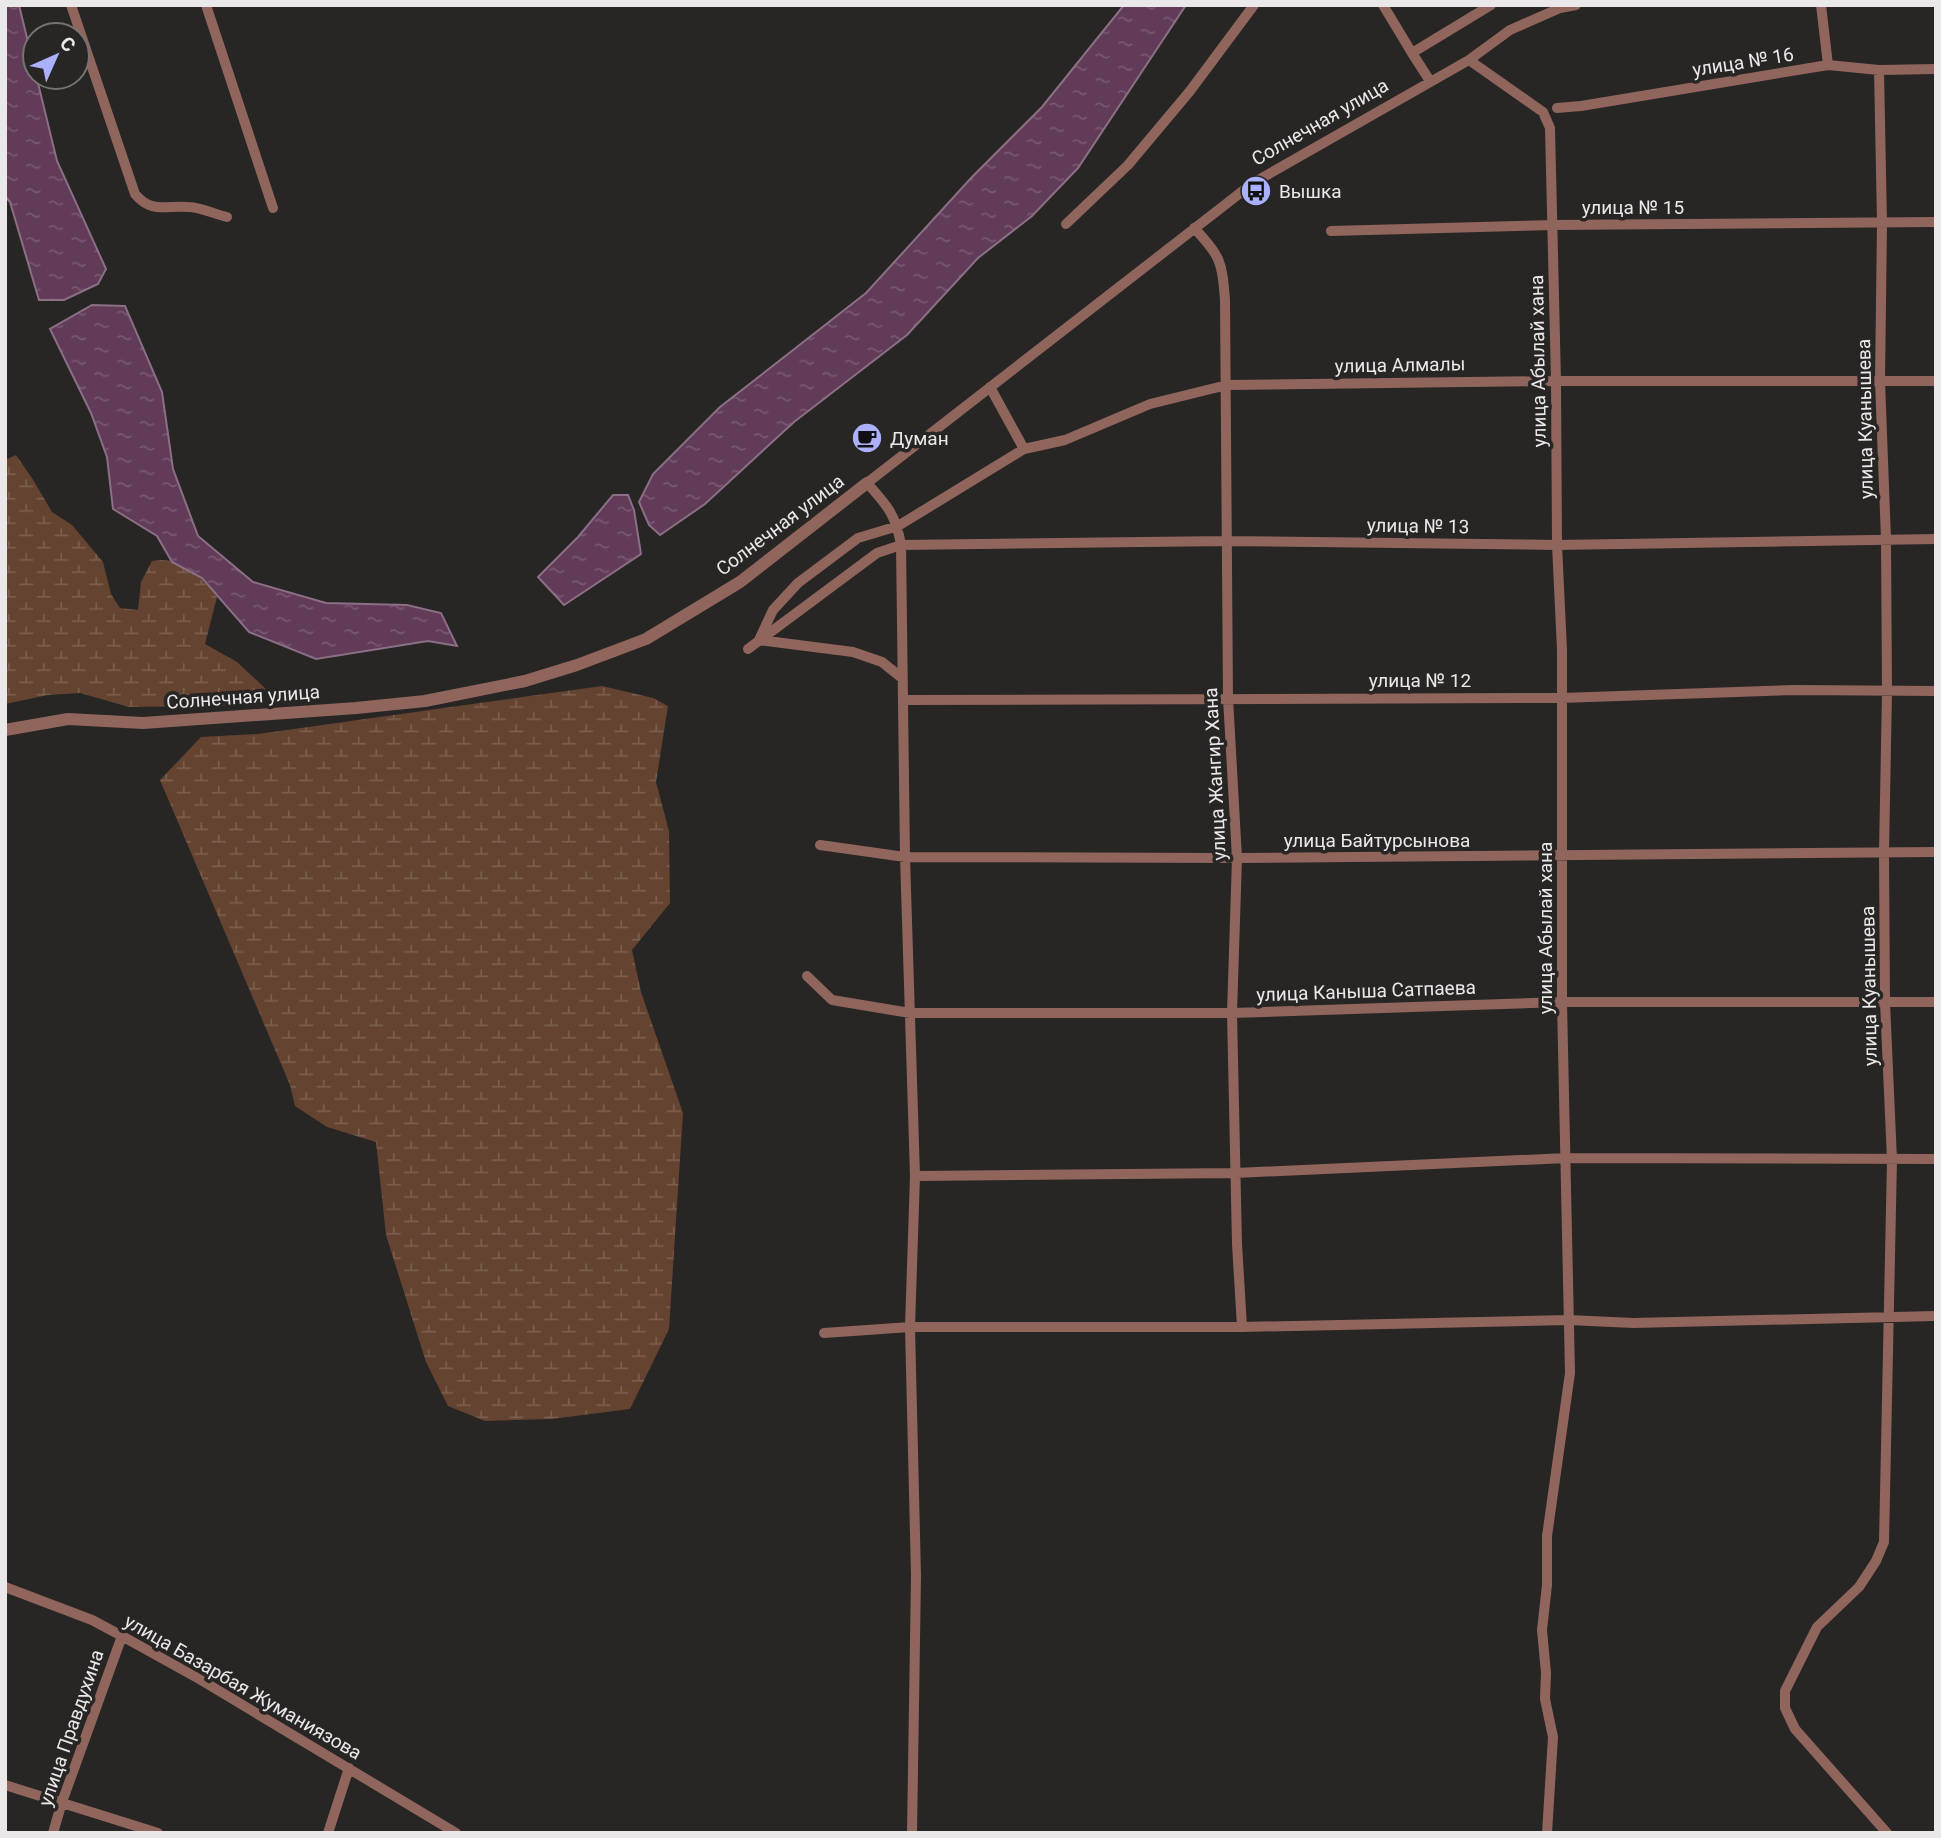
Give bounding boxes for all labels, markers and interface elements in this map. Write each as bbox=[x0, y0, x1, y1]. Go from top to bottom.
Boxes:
north arrow bbox=[21, 21, 91, 91]
text: С bbox=[55, 32, 80, 57]
street label: улица № 16 bbox=[1691, 43, 1795, 81]
street label: Солнечная улица bbox=[1248, 74, 1392, 170]
bus stop icon: Вышка bbox=[1239, 174, 1273, 208]
place label: Вышка bbox=[1279, 180, 1342, 203]
street label: улица № 15 bbox=[1582, 196, 1684, 219]
street label: улица Абылай хана bbox=[1525, 275, 1551, 447]
street label: улица Куанышева bbox=[1852, 339, 1878, 499]
street label: улица Алмалы bbox=[1335, 352, 1465, 378]
cafe icon: Думан bbox=[850, 421, 884, 455]
place label: Думан bbox=[890, 427, 949, 450]
street label: Солнечная улица bbox=[712, 469, 848, 581]
street label: улица № 13 bbox=[1367, 514, 1469, 538]
street label: улица № 12 bbox=[1369, 669, 1471, 692]
street label: Солнечная улица bbox=[165, 680, 321, 714]
street label: улица Жангир Хана bbox=[1199, 687, 1231, 861]
street label: улица Байтурсынова bbox=[1284, 829, 1470, 852]
street label: улица Абылай хана bbox=[1534, 842, 1557, 1014]
street label: улица Куанышева bbox=[1856, 906, 1882, 1066]
street label: улица Каныша Сатпаева bbox=[1256, 976, 1476, 1006]
street label: улица Базарбая Жуманиязова bbox=[120, 1609, 366, 1765]
street label: улица Правдухина bbox=[33, 1647, 109, 1809]

